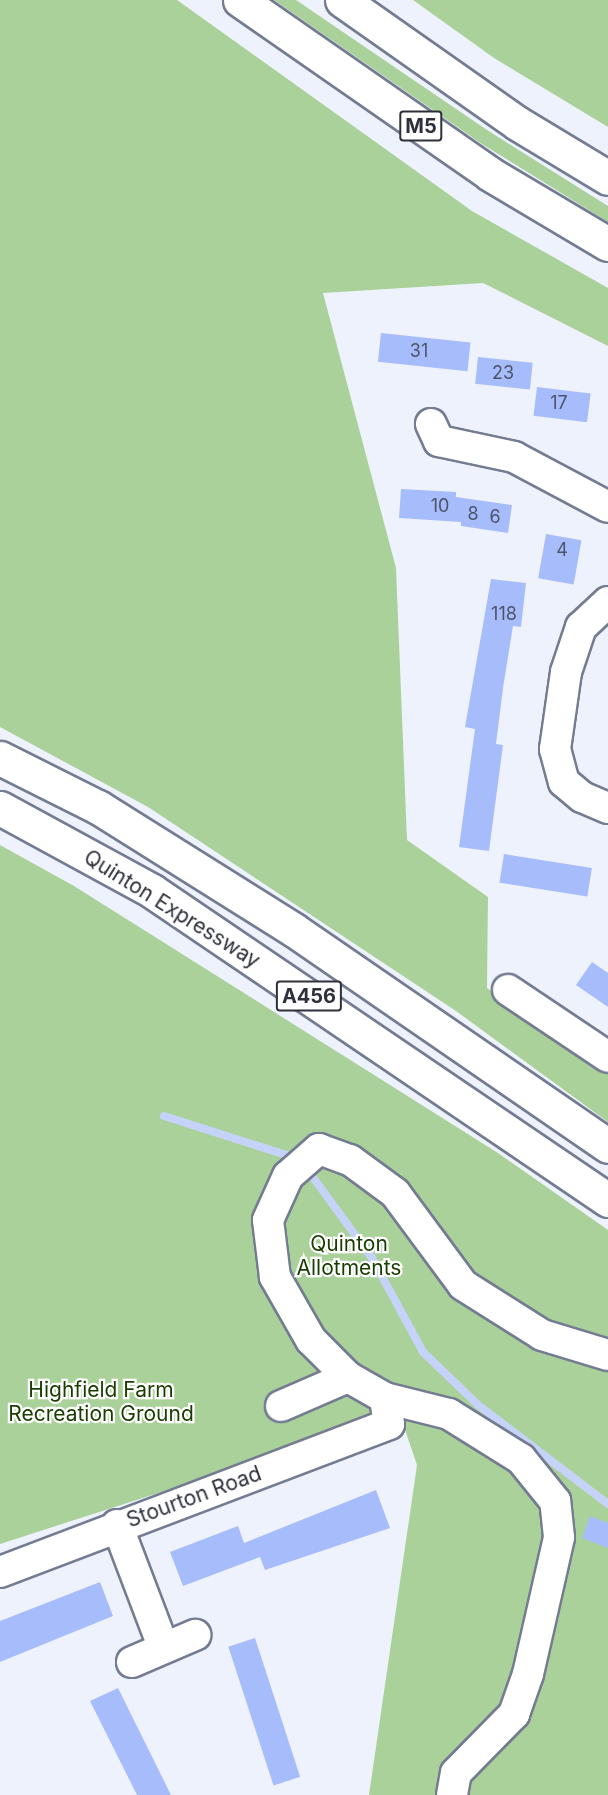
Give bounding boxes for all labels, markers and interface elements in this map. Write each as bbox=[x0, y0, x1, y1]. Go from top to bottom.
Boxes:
road number: M5 bbox=[398, 109, 444, 143]
house number: 31 bbox=[410, 340, 428, 362]
house number: 23 bbox=[492, 362, 514, 384]
house number: 17 bbox=[550, 392, 568, 414]
house number: 10 bbox=[431, 495, 449, 517]
house number: 8 bbox=[467, 503, 479, 525]
house number: 6 bbox=[489, 506, 501, 528]
house number: 4 bbox=[556, 539, 568, 561]
house number: 118 bbox=[491, 603, 517, 625]
street label: Quinton Expressway bbox=[79, 845, 265, 973]
road number: A456 bbox=[274, 979, 344, 1013]
park label: Quinton Allotments bbox=[297, 1231, 401, 1281]
park label: Highfield Farm Recreation Ground bbox=[8, 1377, 194, 1427]
street label: Stourton Road bbox=[123, 1461, 265, 1533]

